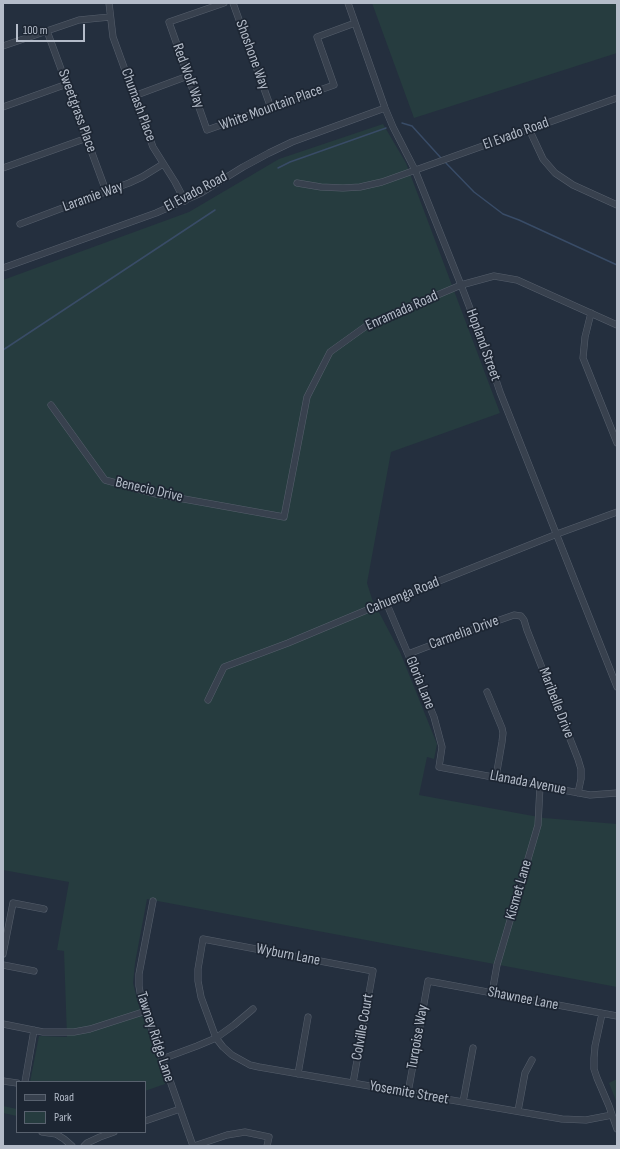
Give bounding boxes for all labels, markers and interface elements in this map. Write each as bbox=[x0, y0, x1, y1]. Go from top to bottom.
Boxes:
scale bar bbox=[18, 16, 87, 42]
street label: Shoshone Way bbox=[231, 18, 273, 92]
text: 100 m bbox=[23, 23, 48, 38]
street label: Red Wolf Way bbox=[168, 41, 208, 111]
street label: Chumash Place bbox=[116, 66, 160, 144]
street label: Sweetgrass Place bbox=[54, 67, 100, 155]
street label: White Mountain Place bbox=[217, 81, 325, 135]
street label: El Evado Road bbox=[481, 114, 551, 154]
street label: El Evado Road bbox=[161, 168, 231, 216]
street label: Laramie Way bbox=[60, 178, 126, 216]
street label: Enramada Road bbox=[363, 287, 441, 335]
street label: Hopland Street bbox=[462, 307, 504, 383]
street label: Benecio Drive bbox=[113, 473, 185, 507]
street label: Cahuenga Road bbox=[364, 573, 442, 619]
street label: Carmelia Drive bbox=[427, 612, 501, 654]
street label: Gloria Lane bbox=[401, 654, 439, 712]
street label: Maribelle Drive bbox=[534, 665, 578, 741]
street label: Llanada Avenue bbox=[488, 767, 568, 799]
street label: Kismet Lane bbox=[502, 858, 536, 922]
street label: Wyburn Lane bbox=[254, 940, 322, 970]
street label: Shawnee Lane bbox=[486, 983, 560, 1015]
street label: Tawney Ridge Lane bbox=[132, 990, 178, 1084]
street label: Colville Court bbox=[348, 992, 378, 1062]
street label: Turqoise Way bbox=[403, 1003, 433, 1071]
street label: Yosemite Street bbox=[368, 1077, 450, 1109]
legend bbox=[16, 1081, 146, 1133]
text: Road bbox=[54, 1090, 74, 1105]
text: Park bbox=[54, 1110, 72, 1125]

